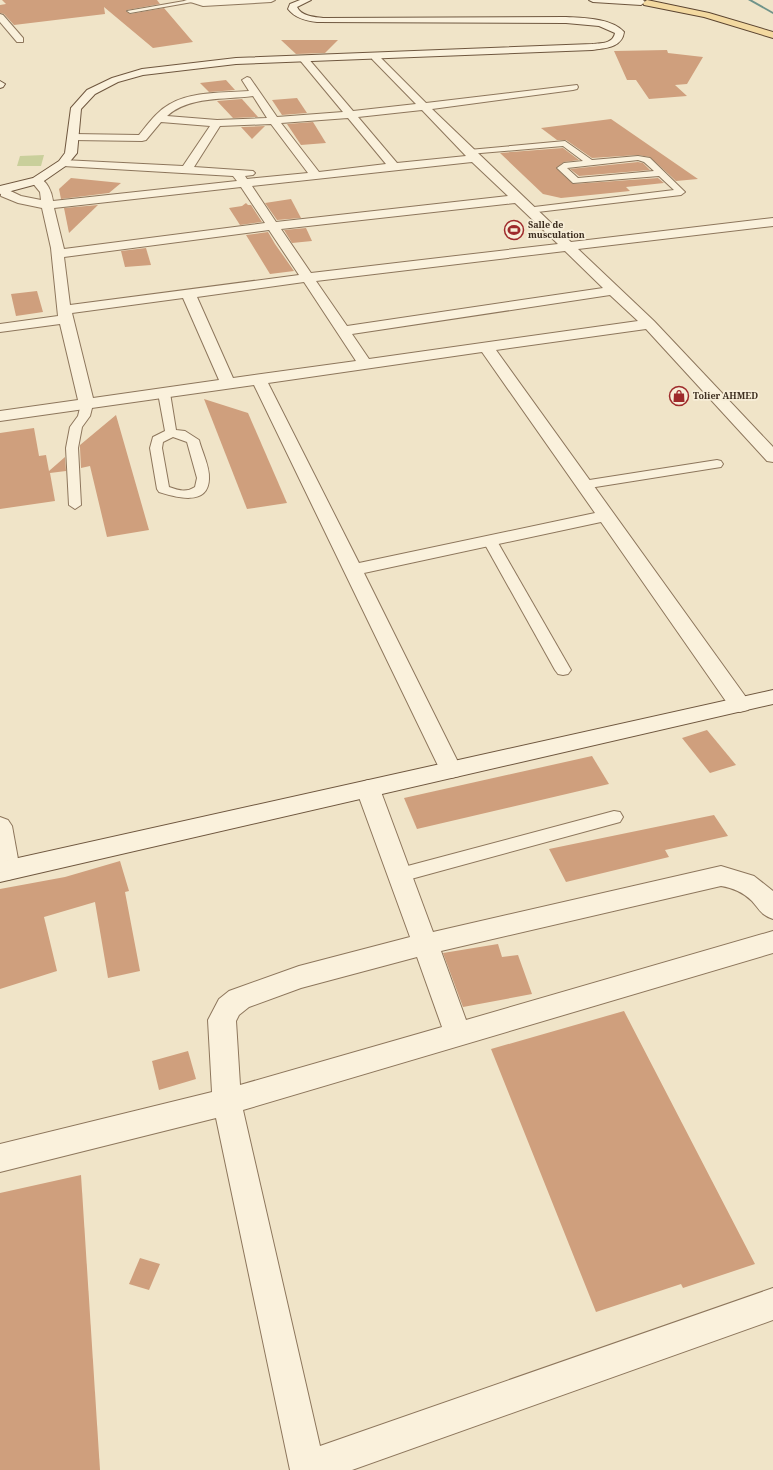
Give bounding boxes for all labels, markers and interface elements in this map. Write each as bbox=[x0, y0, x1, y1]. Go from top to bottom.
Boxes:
place label: Salle de musculation bbox=[528, 218, 585, 241]
sports icon: Salle de musculation bbox=[503, 219, 525, 241]
shop icon: Tolier AHMED bbox=[668, 385, 690, 407]
place label: Tolier AHMED bbox=[693, 389, 758, 402]

